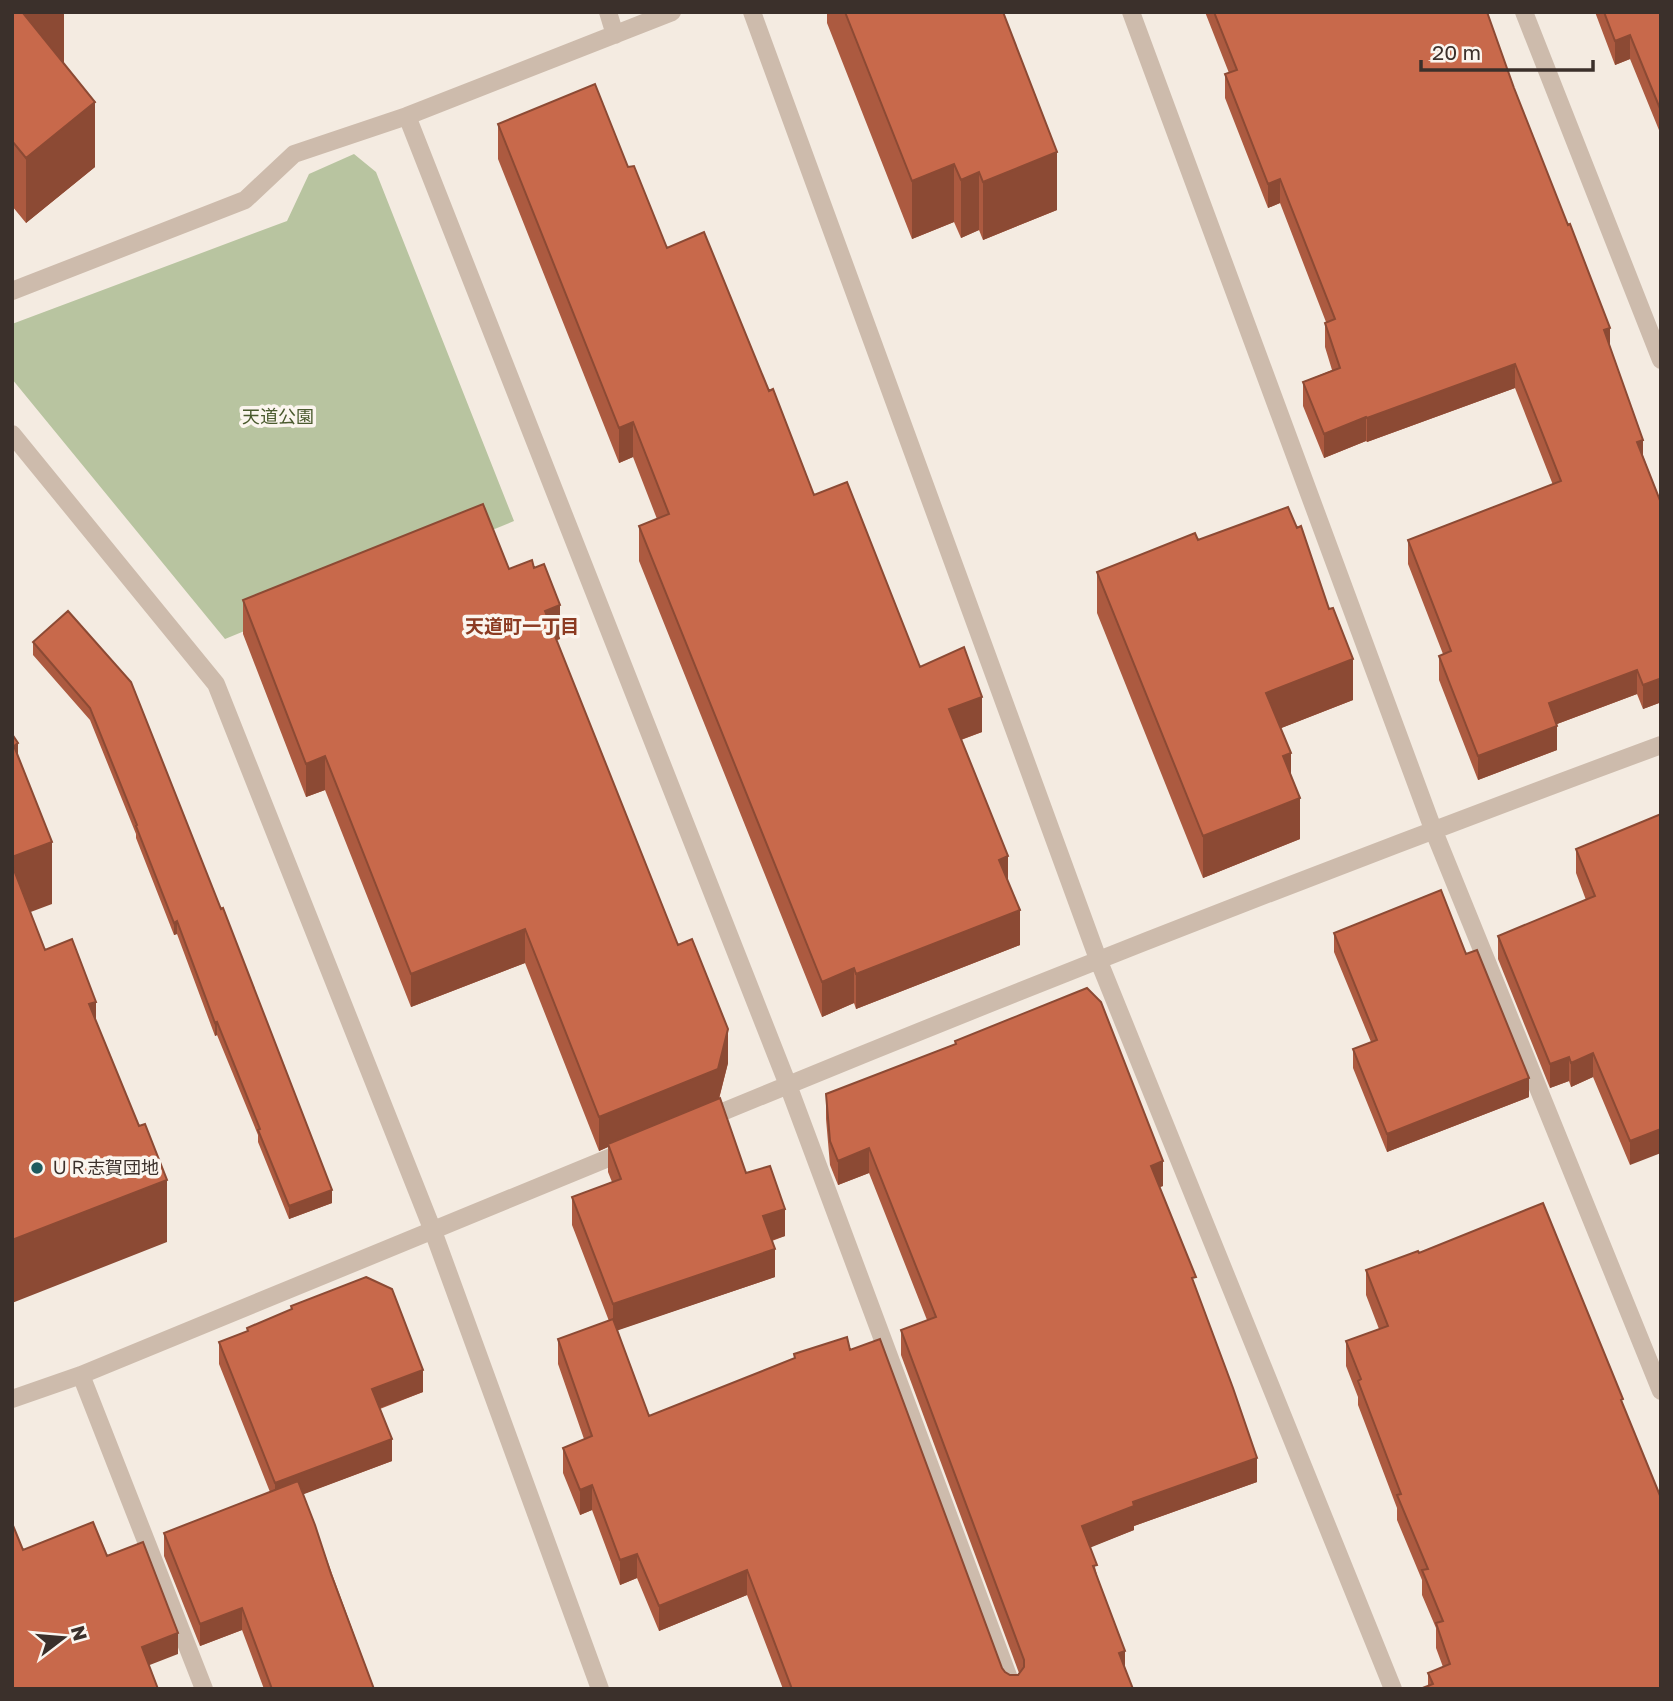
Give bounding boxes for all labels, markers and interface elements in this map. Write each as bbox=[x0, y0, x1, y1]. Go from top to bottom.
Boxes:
scale bar bbox=[1421, 28, 1592, 72]
text: 20 m bbox=[1432, 39, 1481, 65]
park label: 天道公園 bbox=[242, 405, 314, 427]
district label: 天道町一丁目 bbox=[465, 614, 579, 637]
place label: ＵＲ志賀団地 bbox=[51, 1156, 159, 1178]
marker: ＵＲ志賀団地 bbox=[29, 1160, 45, 1176]
north arrow bbox=[28, 1603, 98, 1673]
text: N bbox=[67, 1623, 93, 1643]

